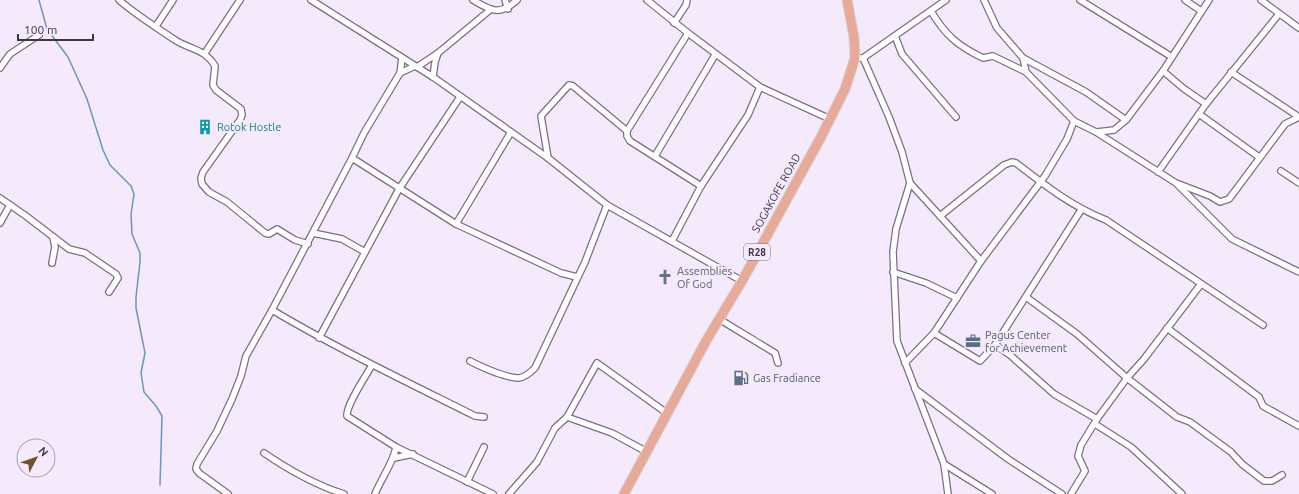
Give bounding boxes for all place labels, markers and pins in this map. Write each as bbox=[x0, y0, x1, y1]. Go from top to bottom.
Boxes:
building icon: Rotok Hostle bbox=[196, 118, 214, 136]
place label: Rotok Hostle bbox=[217, 121, 281, 133]
place label: Assemblies Of God bbox=[677, 265, 732, 290]
church icon: Assemblies Of God bbox=[656, 268, 674, 286]
place label: Pagus Center for Achievement bbox=[985, 329, 1068, 354]
office icon: Pagus Center for Achievement bbox=[964, 332, 982, 350]
fuel station icon: Gas Fradiance bbox=[732, 369, 750, 387]
place label: Gas Fradiance bbox=[753, 372, 821, 384]

